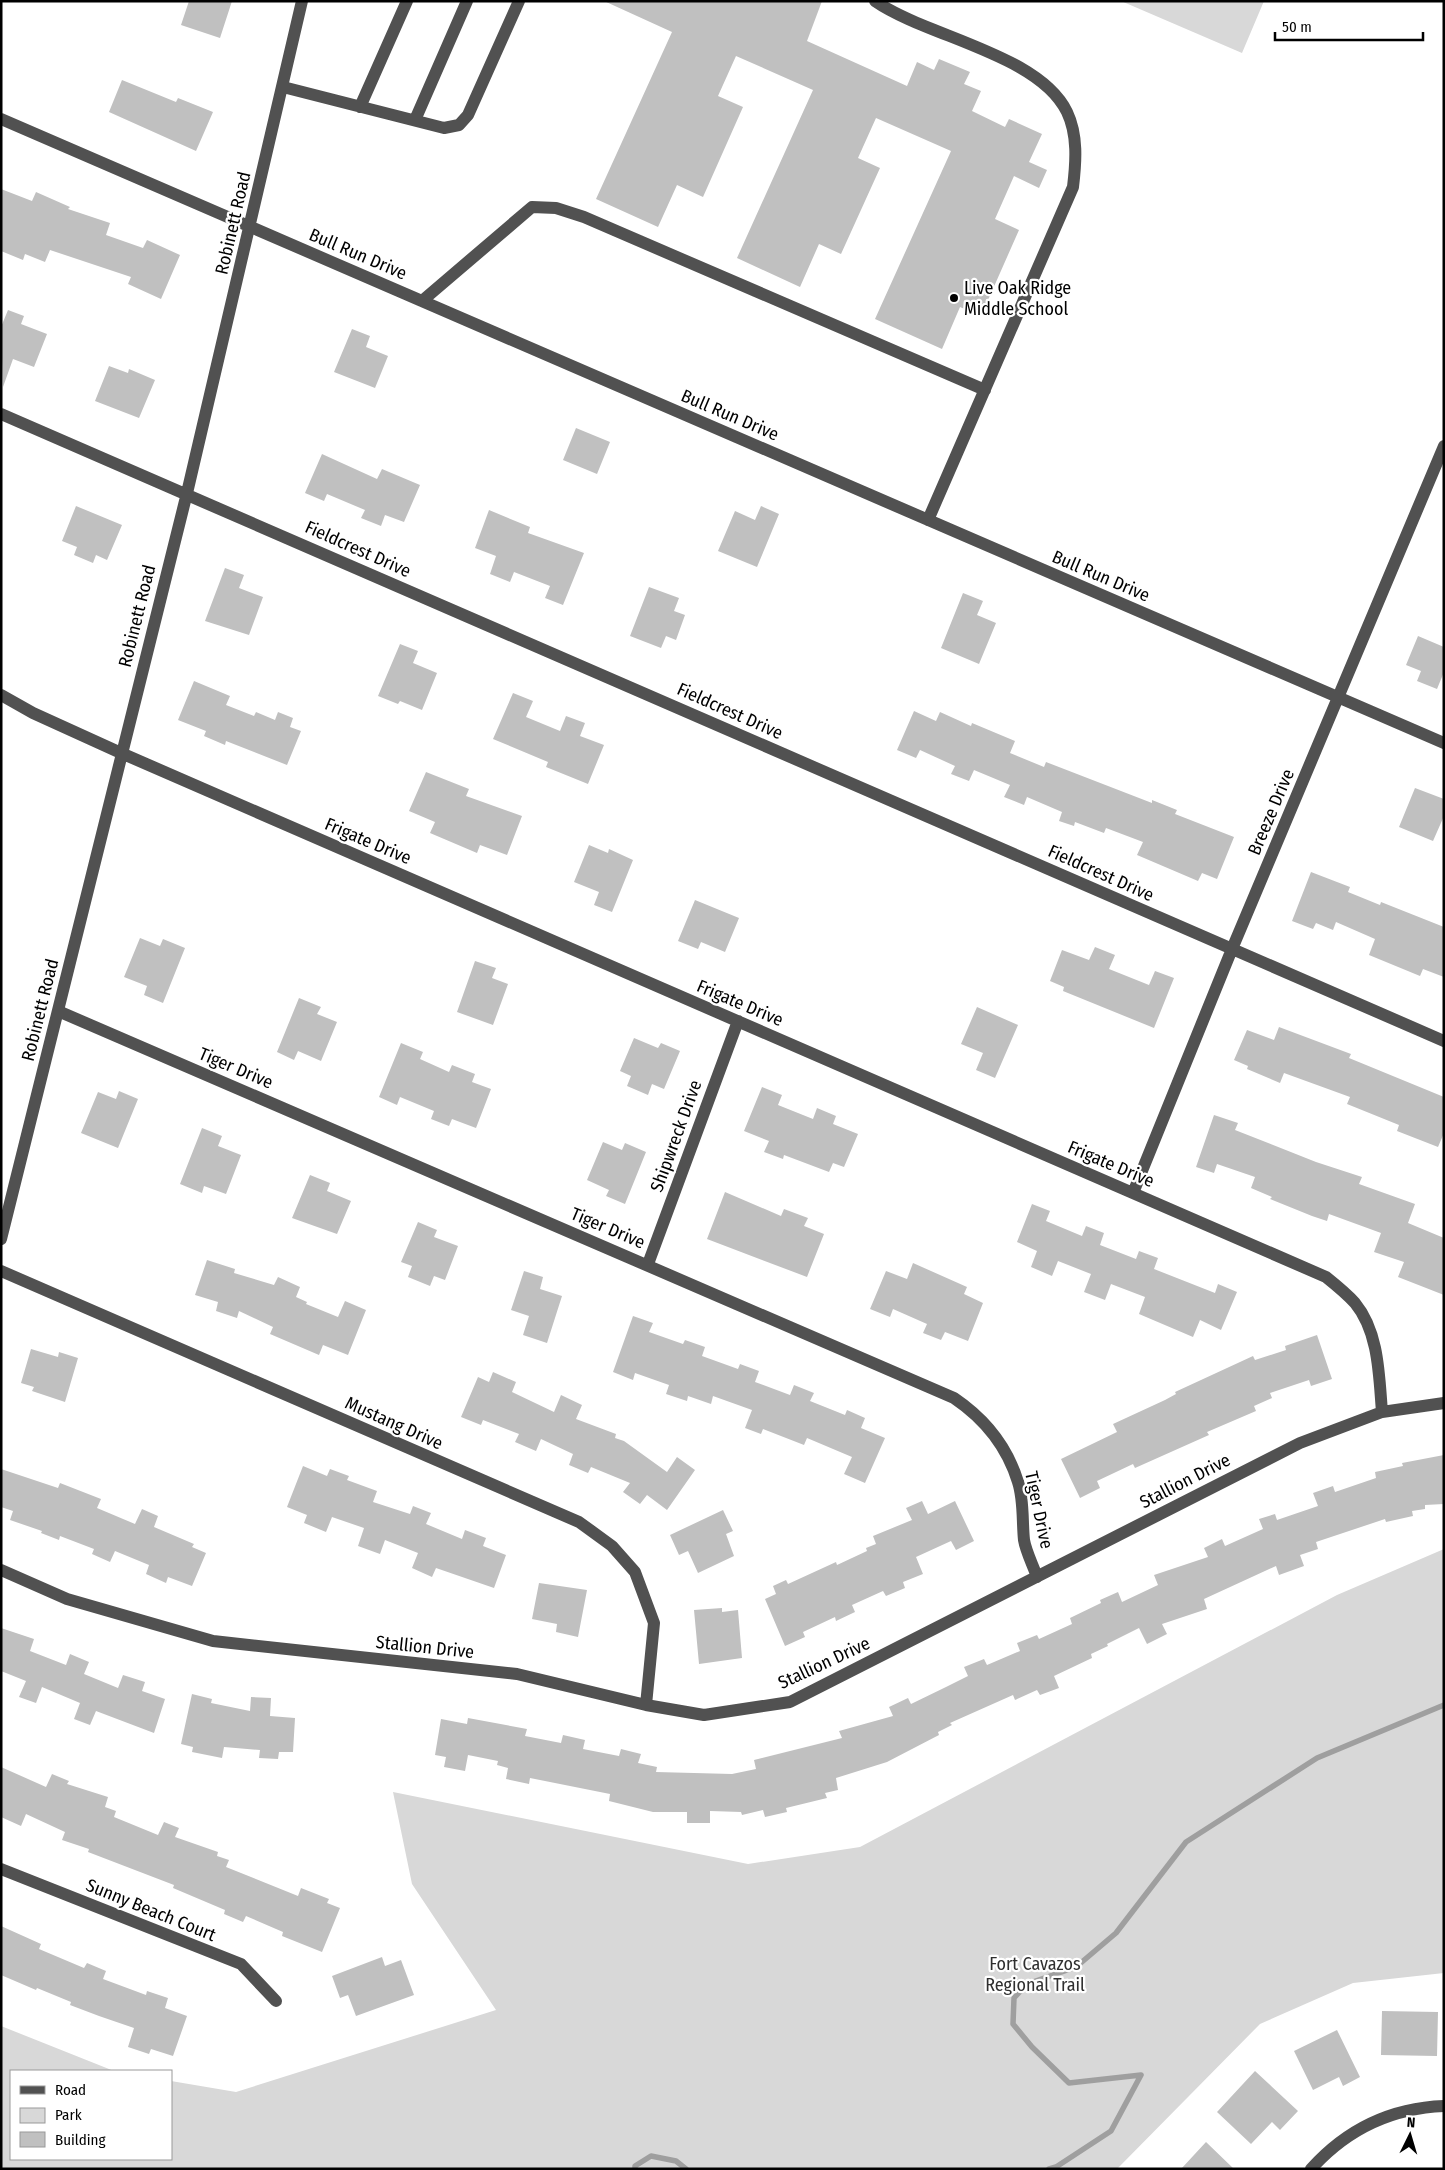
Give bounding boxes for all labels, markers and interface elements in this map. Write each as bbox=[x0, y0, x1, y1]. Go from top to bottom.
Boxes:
scale bar bbox=[1275, 10, 1422, 42]
text: 50 m bbox=[1282, 18, 1312, 36]
street label: Robinett Road bbox=[210, 169, 256, 277]
street label: Bull Run Drive bbox=[306, 224, 410, 284]
place label: Live Oak Ridge Middle School bbox=[964, 277, 1071, 320]
marker: Live Oak Ridge Middle School bbox=[948, 292, 960, 304]
street label: Bull Run Drive bbox=[678, 385, 782, 445]
street label: Fieldcrest Drive bbox=[302, 516, 414, 582]
street label: Bull Run Drive bbox=[1049, 546, 1153, 606]
street label: Robinett Road bbox=[114, 562, 160, 670]
street label: Fieldcrest Drive bbox=[674, 678, 786, 744]
street label: Breeze Drive bbox=[1243, 765, 1299, 858]
street label: Frigate Drive bbox=[321, 813, 415, 869]
street label: Fieldcrest Drive bbox=[1045, 840, 1157, 906]
street label: Robinett Road bbox=[17, 956, 63, 1064]
street label: Frigate Drive bbox=[693, 975, 787, 1031]
street label: Tiger Drive bbox=[196, 1043, 277, 1094]
street label: Shipwreck Drive bbox=[646, 1077, 706, 1195]
street label: Frigate Drive bbox=[1064, 1136, 1158, 1192]
street label: Tiger Drive bbox=[568, 1203, 649, 1254]
street label: Mustang Drive bbox=[342, 1392, 446, 1454]
street label: Stallion Drive bbox=[1136, 1449, 1234, 1513]
street label: Tiger Drive bbox=[1020, 1469, 1058, 1551]
street label: Stallion Drive bbox=[375, 1631, 475, 1663]
street label: Stallion Drive bbox=[775, 1632, 873, 1694]
street label: Sunny Beach Court bbox=[83, 1874, 219, 1946]
park label: Fort Cavazos Regional Trail bbox=[985, 1953, 1085, 1996]
legend bbox=[10, 2070, 172, 2160]
text: Road bbox=[55, 2081, 86, 2099]
text: Park bbox=[55, 2106, 82, 2124]
north arrow bbox=[1385, 2110, 1435, 2160]
text: N bbox=[1406, 2114, 1416, 2131]
text: Building bbox=[55, 2131, 106, 2149]

